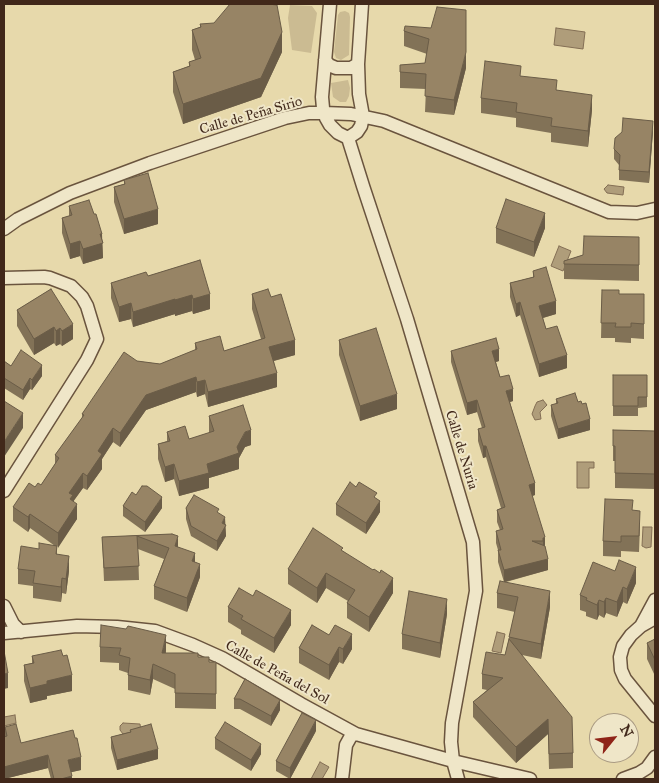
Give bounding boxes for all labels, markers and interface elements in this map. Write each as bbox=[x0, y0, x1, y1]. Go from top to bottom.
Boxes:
street label: Calle de Peña Sirio bbox=[198, 93, 304, 139]
street label: Calle de Nuria bbox=[441, 408, 481, 492]
street label: Calle de Peña del Sol bbox=[222, 637, 332, 709]
north arrow bbox=[589, 713, 639, 763]
text: N bbox=[616, 722, 637, 740]

